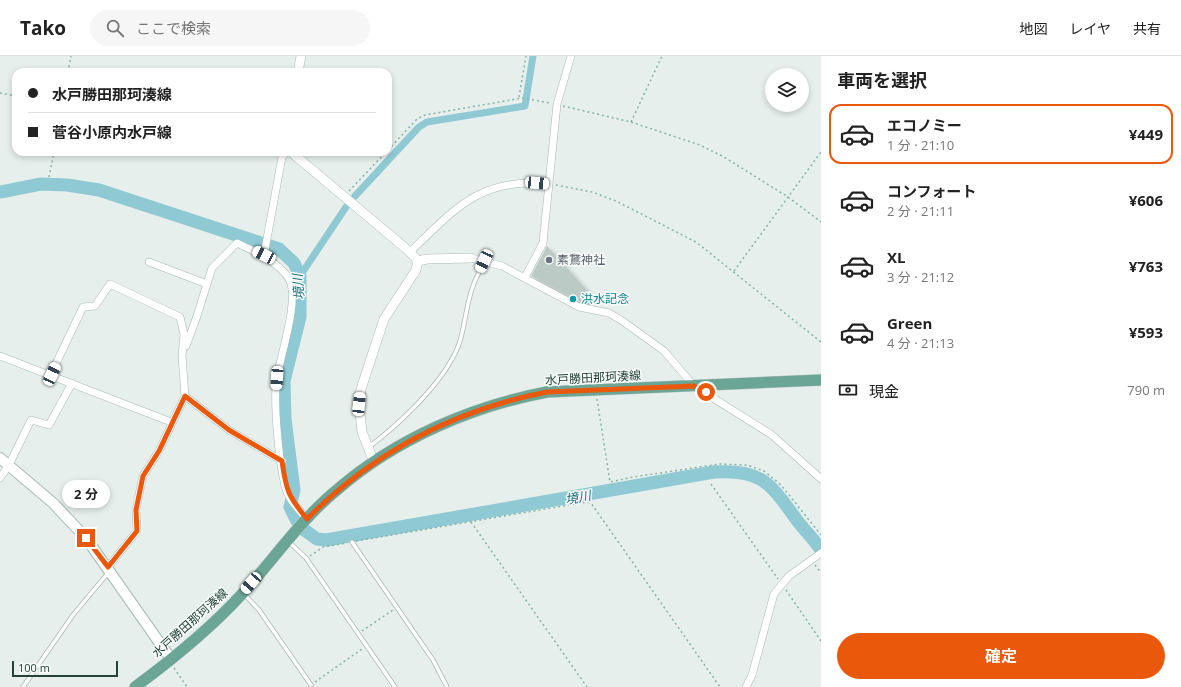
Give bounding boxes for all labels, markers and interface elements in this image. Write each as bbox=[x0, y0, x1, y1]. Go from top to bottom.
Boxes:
search box bbox=[90, 10, 370, 46]
text: Tako bbox=[20, 15, 66, 41]
icon: search bbox=[104, 17, 126, 39]
text: ここで検索 bbox=[136, 18, 211, 38]
text: 地図 bbox=[1019, 19, 1047, 38]
text: レイヤ bbox=[1069, 19, 1111, 38]
text: 共有 bbox=[1133, 19, 1161, 38]
map controls bbox=[765, 68, 809, 112]
button: layers bbox=[765, 68, 809, 112]
text: 車両を選択 bbox=[837, 68, 927, 92]
text: 水戸勝田那珂湊線 bbox=[52, 84, 172, 104]
text: エコノミー bbox=[887, 115, 962, 135]
icon: car bbox=[839, 116, 875, 152]
text: 菅谷小原内水戸線 bbox=[52, 122, 172, 142]
text: ¥449 bbox=[1129, 124, 1163, 144]
text: 1 分 · 21:10 bbox=[887, 136, 954, 154]
car bbox=[525, 176, 549, 190]
text: コンフォート bbox=[887, 181, 977, 201]
icon: car bbox=[839, 182, 875, 218]
text: ¥606 bbox=[1129, 190, 1163, 210]
text: 2 分 · 21:11 bbox=[887, 202, 954, 220]
car bbox=[251, 244, 277, 266]
text: XL bbox=[887, 247, 905, 267]
car bbox=[473, 248, 495, 274]
icon: car bbox=[839, 248, 875, 284]
place label: 素鵞神社 bbox=[557, 251, 605, 268]
marker: 素鵞神社 bbox=[544, 255, 554, 265]
text: ¥763 bbox=[1129, 256, 1163, 276]
text: 3 分 · 21:12 bbox=[887, 268, 954, 286]
water label: 境川 bbox=[288, 271, 308, 301]
place label: 洪水記念 bbox=[581, 290, 629, 307]
marker: 洪水記念 bbox=[568, 294, 578, 304]
text: Green bbox=[887, 313, 932, 333]
icon: car bbox=[839, 314, 875, 350]
text: ¥593 bbox=[1129, 322, 1163, 342]
text: 4 分 · 21:13 bbox=[887, 334, 954, 352]
car bbox=[41, 361, 63, 387]
car bbox=[270, 366, 284, 390]
street label: 水戸勝田那珂湊線 bbox=[545, 366, 641, 389]
icon: cash bbox=[837, 379, 859, 401]
text: 現金 bbox=[869, 381, 899, 401]
text: 790 m bbox=[1127, 381, 1165, 399]
route start bbox=[697, 383, 715, 401]
car bbox=[352, 391, 366, 417]
callout: 2 分 bbox=[62, 480, 110, 508]
text: 2 分 bbox=[74, 485, 98, 503]
water label: 境川 bbox=[564, 486, 594, 508]
route end bbox=[77, 529, 95, 547]
car bbox=[239, 570, 263, 596]
street label: 水戸勝田那珂湊線 bbox=[148, 584, 231, 661]
button: 確定 bbox=[837, 633, 1165, 679]
scale bar bbox=[12, 659, 118, 678]
text: 100 m bbox=[18, 660, 50, 675]

